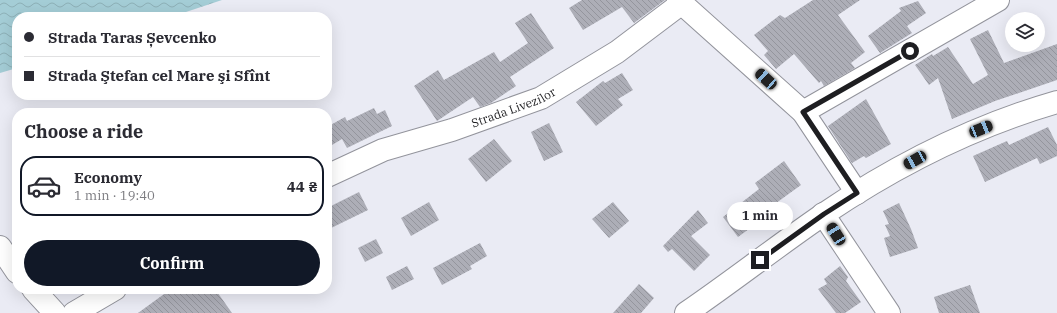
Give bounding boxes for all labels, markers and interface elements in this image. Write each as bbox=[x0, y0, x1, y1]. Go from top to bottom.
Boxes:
map controls bbox=[1005, 12, 1045, 52]
button: layers bbox=[1005, 12, 1045, 52]
text: Strada Taras Șevcenko bbox=[48, 28, 216, 47]
route start bbox=[901, 42, 919, 60]
text: Strada Ştefan cel Mare şi Sfînt bbox=[48, 66, 270, 85]
car bbox=[753, 67, 779, 91]
street label: Strada Livezilor bbox=[469, 83, 559, 130]
car bbox=[968, 119, 994, 139]
text: Choose a ride bbox=[24, 120, 143, 143]
car bbox=[902, 149, 928, 171]
icon: car bbox=[26, 168, 62, 204]
text: Economy bbox=[74, 168, 142, 187]
text: 44 ₴ bbox=[287, 177, 318, 196]
text: 1 min · 19:40 bbox=[74, 187, 155, 204]
callout: 1 min bbox=[727, 202, 793, 230]
text: 1 min bbox=[742, 207, 778, 224]
car bbox=[825, 221, 847, 247]
button: Confirm bbox=[24, 240, 320, 286]
route end bbox=[751, 251, 769, 269]

